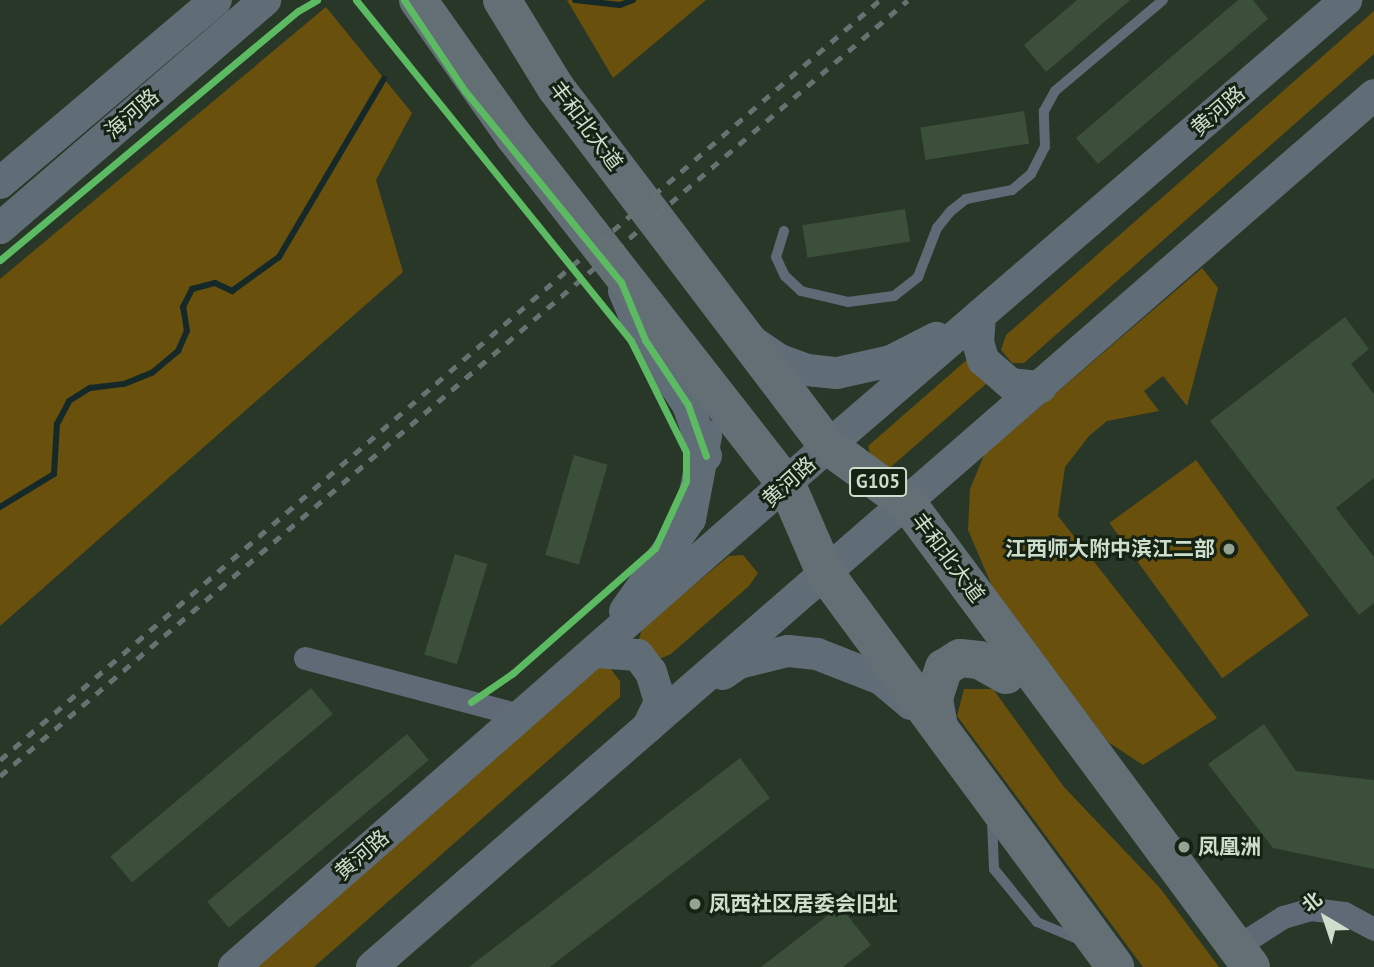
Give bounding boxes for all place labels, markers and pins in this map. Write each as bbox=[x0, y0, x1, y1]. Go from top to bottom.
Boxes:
place label: 江西师大附中滨江二部 bbox=[1005, 536, 1215, 562]
marker: 江西师大附中滨江二部 bbox=[1221, 541, 1237, 557]
place label: 凤凰洲 bbox=[1198, 834, 1261, 860]
marker: 凤凰洲 bbox=[1176, 839, 1192, 855]
place label: 凤西社区居委会旧址 bbox=[709, 891, 898, 917]
marker: 凤西社区居委会旧址 bbox=[687, 896, 703, 912]

